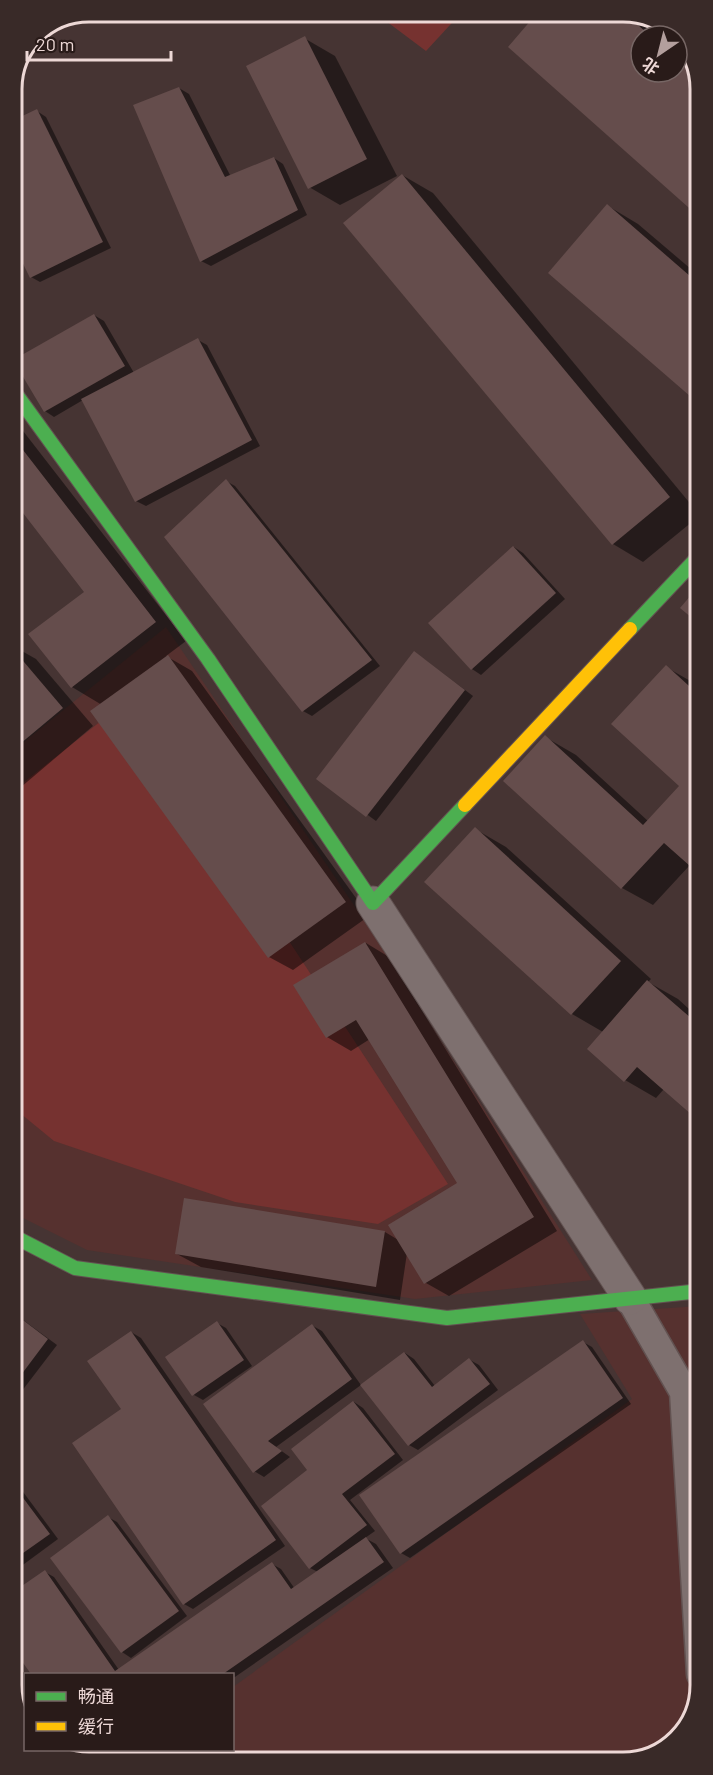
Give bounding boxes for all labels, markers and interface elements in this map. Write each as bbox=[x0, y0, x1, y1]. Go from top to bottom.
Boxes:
scale bar bbox=[27, 24, 171, 62]
north arrow bbox=[629, 24, 689, 84]
text: 20 m bbox=[36, 33, 74, 55]
text: 北 bbox=[638, 54, 662, 79]
legend bbox=[24, 1673, 234, 1751]
text: 畅通 bbox=[78, 1685, 114, 1707]
text: 缓行 bbox=[78, 1715, 114, 1737]

